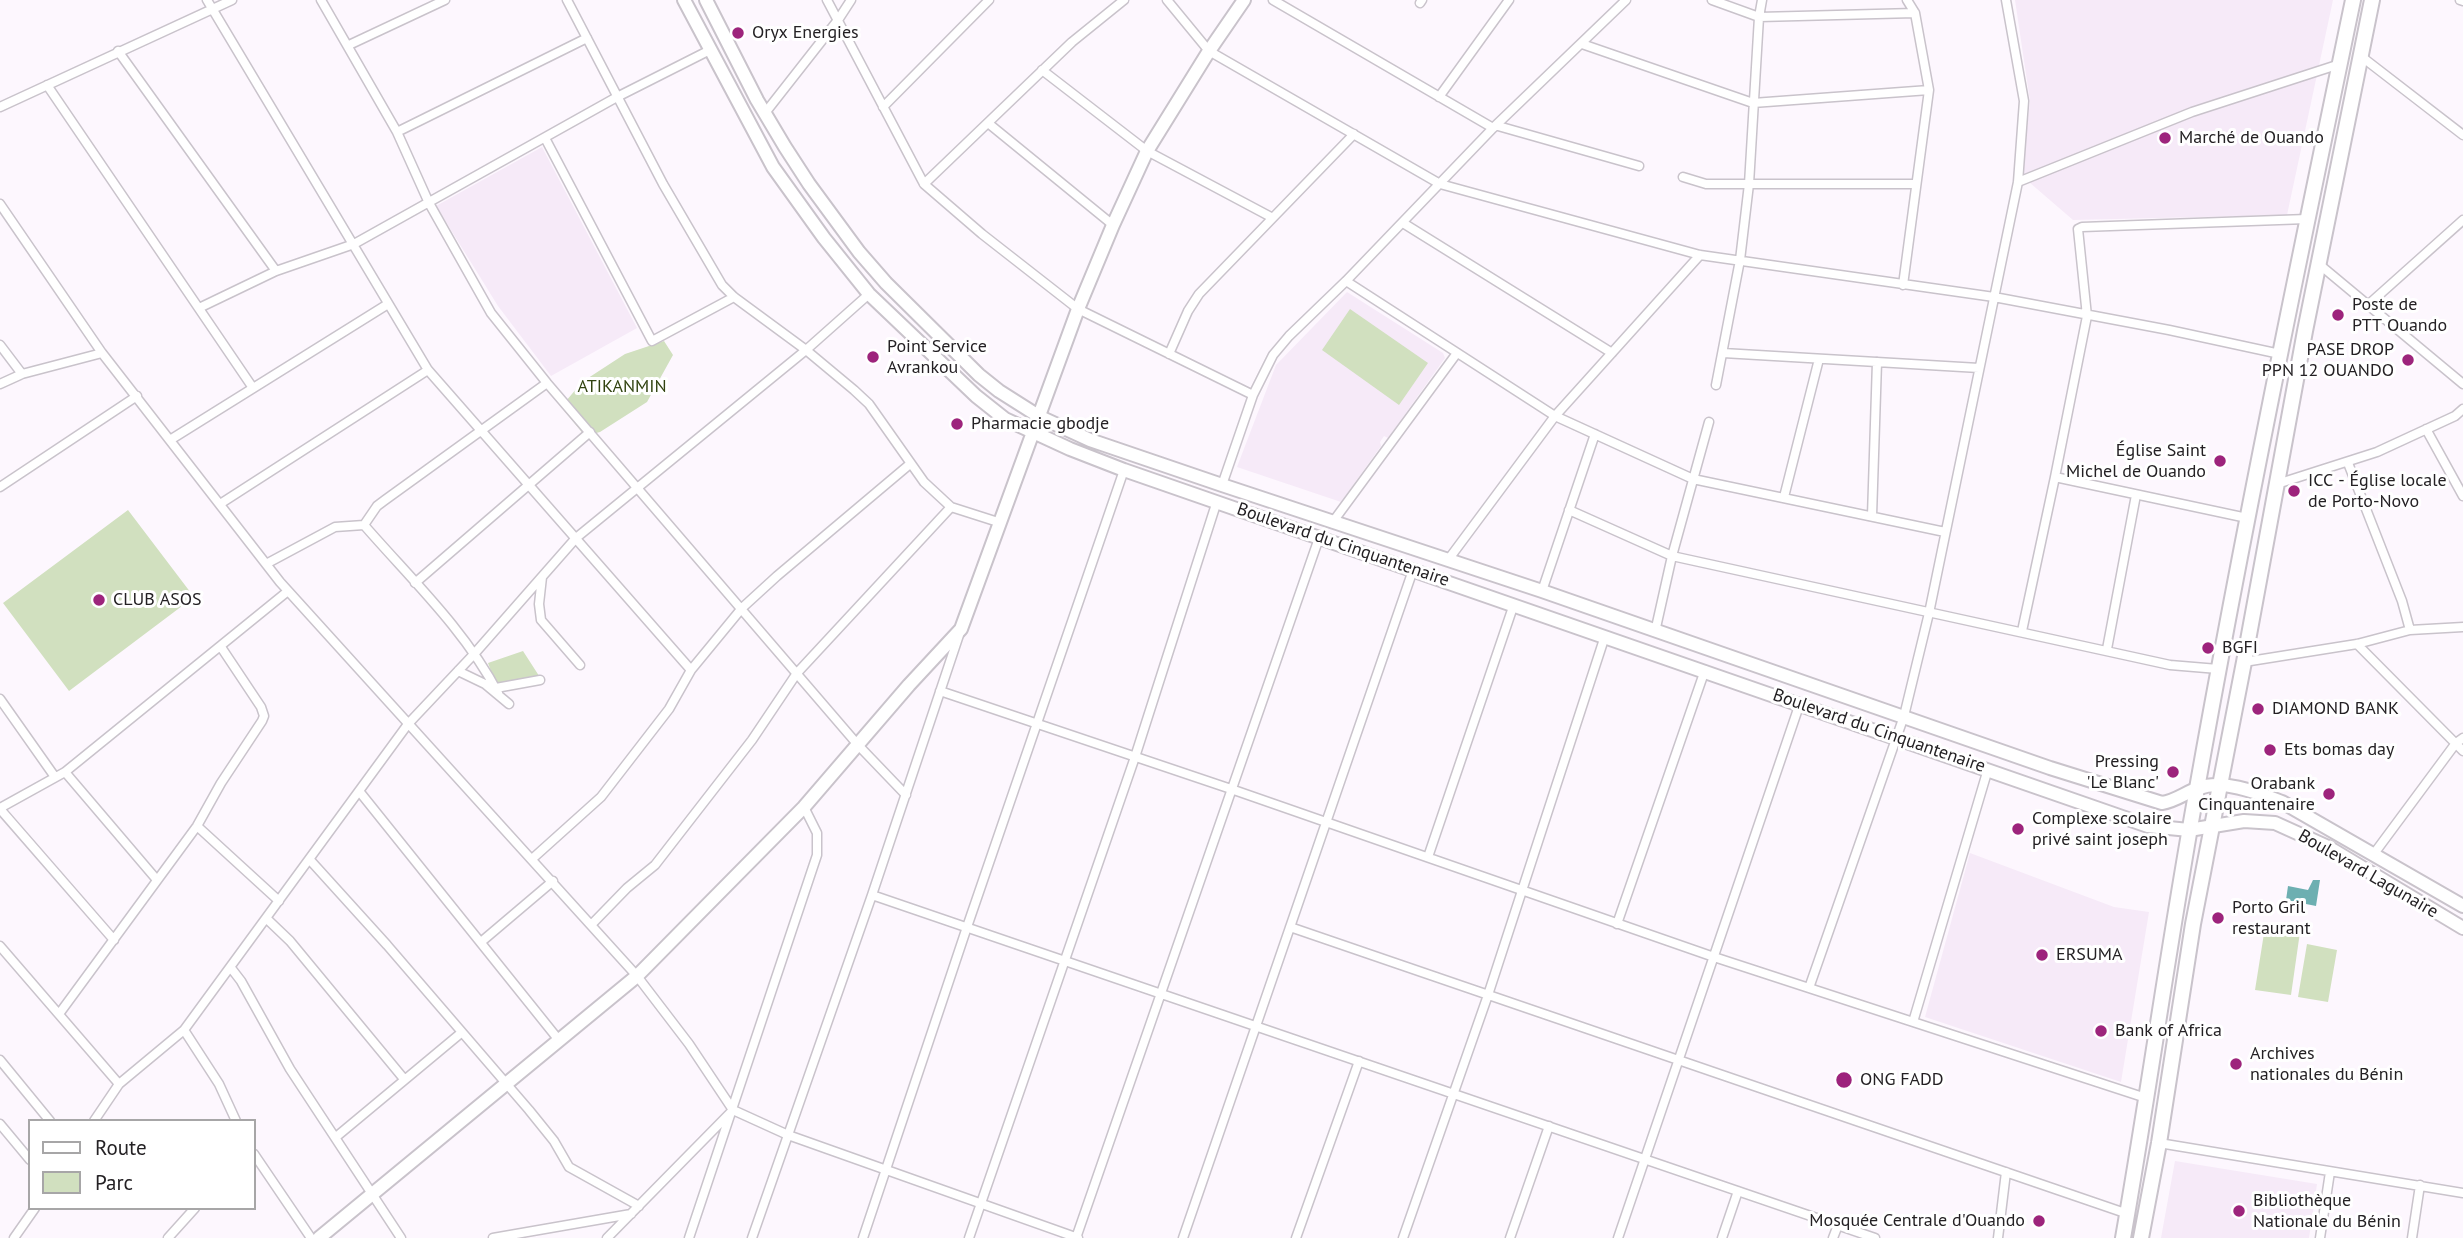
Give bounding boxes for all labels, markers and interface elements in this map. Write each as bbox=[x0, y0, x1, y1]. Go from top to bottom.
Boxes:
place label: Oryx Energies bbox=[752, 22, 859, 44]
marker: Oryx Energies bbox=[730, 25, 746, 41]
place label: Marché de Ouando bbox=[2179, 127, 2324, 149]
marker: Marché de Ouando bbox=[2157, 130, 2173, 146]
place label: Poste de PTT Ouando bbox=[2352, 294, 2447, 336]
marker: Poste de PTT Ouando bbox=[2330, 307, 2346, 323]
place label: Point Service Avrankou bbox=[887, 336, 987, 378]
place label: PASE DROP PPN 12 OUANDO bbox=[2262, 339, 2394, 382]
marker: Point Service Avrankou bbox=[865, 349, 881, 365]
marker: PASE DROP PPN 12 OUANDO bbox=[2400, 352, 2416, 368]
park label: ATIKANMIN bbox=[577, 376, 667, 398]
place label: Pharmacie gbodje bbox=[971, 413, 1109, 435]
marker: Pharmacie gbodje bbox=[949, 416, 965, 432]
place label: Église Saint Michel de Ouando bbox=[2066, 440, 2206, 482]
marker: Église Saint Michel de Ouando bbox=[2212, 453, 2228, 469]
place label: ICC - Église locale de Porto-Novo bbox=[2308, 470, 2447, 512]
marker: ICC - Église locale de Porto-Novo bbox=[2286, 483, 2302, 499]
street label: Boulevard du Cinquantenaire bbox=[1234, 498, 1452, 592]
place label: CLUB ASOS bbox=[113, 589, 202, 611]
marker: CLUB ASOS bbox=[91, 592, 107, 608]
place label: BGFI bbox=[2222, 637, 2258, 659]
marker: BGFI bbox=[2200, 640, 2216, 656]
street label: Boulevard du Cinquantenaire bbox=[1770, 684, 1988, 778]
place label: DIAMOND BANK bbox=[2272, 698, 2399, 720]
marker: DIAMOND BANK bbox=[2250, 701, 2266, 717]
place label: Ets bomas day bbox=[2284, 739, 2394, 761]
marker: Ets bomas day bbox=[2262, 742, 2278, 758]
place label: Pressing 'Le Blanc' bbox=[2087, 751, 2159, 794]
marker: Pressing 'Le Blanc' bbox=[2165, 764, 2181, 780]
place label: Orabank Cinquantenaire bbox=[2198, 773, 2315, 816]
marker: Orabank Cinquantenaire bbox=[2321, 786, 2337, 802]
place label: Complexe scolaire privé saint joseph bbox=[2032, 808, 2172, 850]
marker: Complexe scolaire privé saint joseph bbox=[2010, 821, 2026, 837]
street label: Boulevard Lagunaire bbox=[2294, 825, 2442, 923]
place label: Porto Gril restaurant bbox=[2232, 897, 2311, 940]
marker: Porto Gril restaurant bbox=[2210, 910, 2226, 926]
place label: ERSUMA bbox=[2056, 944, 2122, 966]
marker: ERSUMA bbox=[2034, 947, 2050, 963]
place label: Bank of Africa bbox=[2115, 1020, 2222, 1042]
marker: Bank of Africa bbox=[2093, 1023, 2109, 1039]
place label: Archives nationales du Bénin bbox=[2250, 1043, 2403, 1086]
marker: Archives nationales du Bénin bbox=[2228, 1056, 2244, 1072]
place label: ONG FADD bbox=[1860, 1069, 1944, 1091]
marker: ONG FADD bbox=[1834, 1070, 1854, 1090]
legend bbox=[28, 1119, 256, 1210]
text: Route bbox=[95, 1134, 147, 1161]
text: Parc bbox=[95, 1169, 133, 1196]
place label: Bibliothèque Nationale du Bénin bbox=[2253, 1190, 2401, 1232]
marker: Bibliothèque Nationale du Bénin bbox=[2231, 1203, 2247, 1219]
place label: Mosquée Centrale d'Ouando bbox=[1809, 1210, 2025, 1232]
marker: Mosquée Centrale d'Ouando bbox=[2031, 1213, 2047, 1229]

